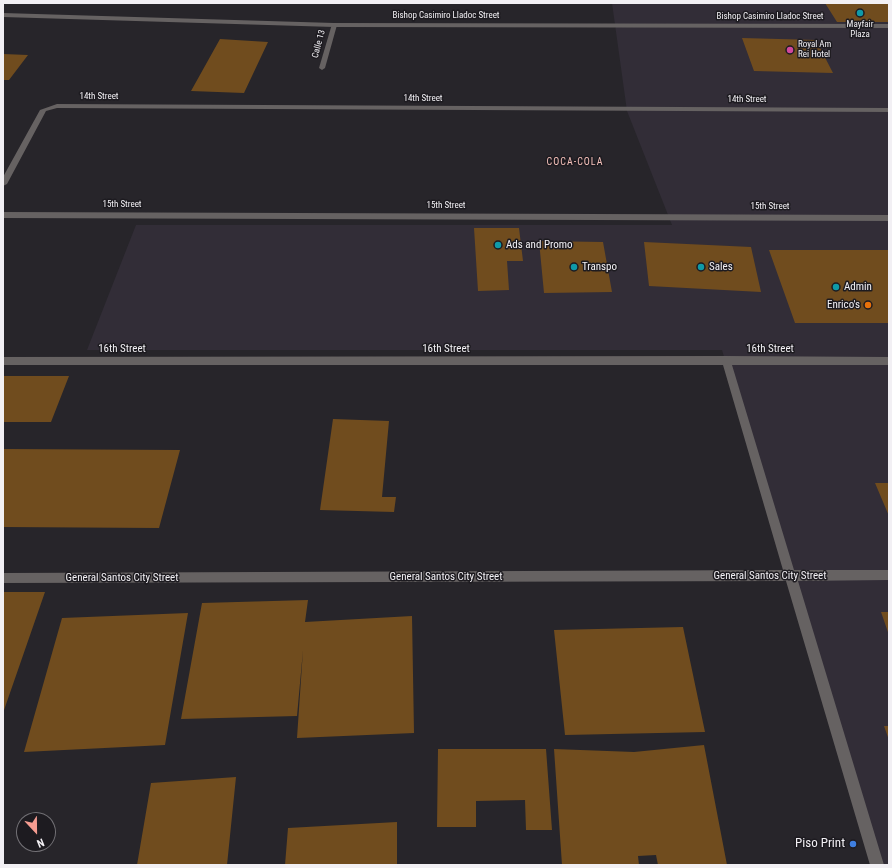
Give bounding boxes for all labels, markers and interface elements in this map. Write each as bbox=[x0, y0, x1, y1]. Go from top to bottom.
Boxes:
marker: Mayfair Plaza bbox=[855, 8, 865, 18]
street label: Bishop Casimiro Lladoc Street bbox=[392, 11, 500, 21]
street label: Bishop Casimiro Lladoc Street bbox=[716, 12, 824, 22]
place label: Mayfair Plaza bbox=[847, 20, 873, 41]
street label: Calle 13 bbox=[310, 29, 328, 59]
place label: Royal Am Rei Hotel bbox=[798, 40, 831, 61]
marker: Royal Am Rei Hotel bbox=[785, 45, 795, 55]
street label: 14th Street bbox=[79, 92, 119, 102]
street label: 14th Street bbox=[403, 94, 443, 104]
street label: 14th Street bbox=[727, 95, 767, 105]
district label: COCA-COLA bbox=[547, 156, 603, 168]
street label: 15th Street bbox=[102, 200, 142, 210]
street label: 15th Street bbox=[426, 201, 466, 211]
street label: 15th Street bbox=[750, 202, 790, 212]
place label: Ads and Promo bbox=[506, 238, 573, 252]
marker: Ads and Promo bbox=[493, 240, 503, 250]
place label: Transpo bbox=[582, 260, 617, 274]
place label: Sales bbox=[709, 260, 733, 274]
marker: Transpo bbox=[569, 262, 579, 272]
marker: Sales bbox=[696, 262, 706, 272]
place label: Admin bbox=[844, 280, 872, 294]
marker: Admin bbox=[831, 282, 841, 292]
place label: Enrico's bbox=[827, 298, 860, 312]
marker: Enrico's bbox=[863, 300, 873, 310]
street label: 16th Street bbox=[98, 342, 146, 356]
street label: 16th Street bbox=[422, 342, 470, 356]
street label: 16th Street bbox=[746, 342, 794, 356]
street label: General Santos City Street bbox=[713, 569, 827, 583]
street label: General Santos City Street bbox=[389, 570, 503, 584]
street label: General Santos City Street bbox=[65, 571, 179, 585]
north arrow bbox=[16, 812, 56, 852]
text: N bbox=[35, 835, 46, 850]
place label: Piso Print bbox=[795, 836, 845, 852]
marker: Piso Print bbox=[848, 839, 858, 849]

